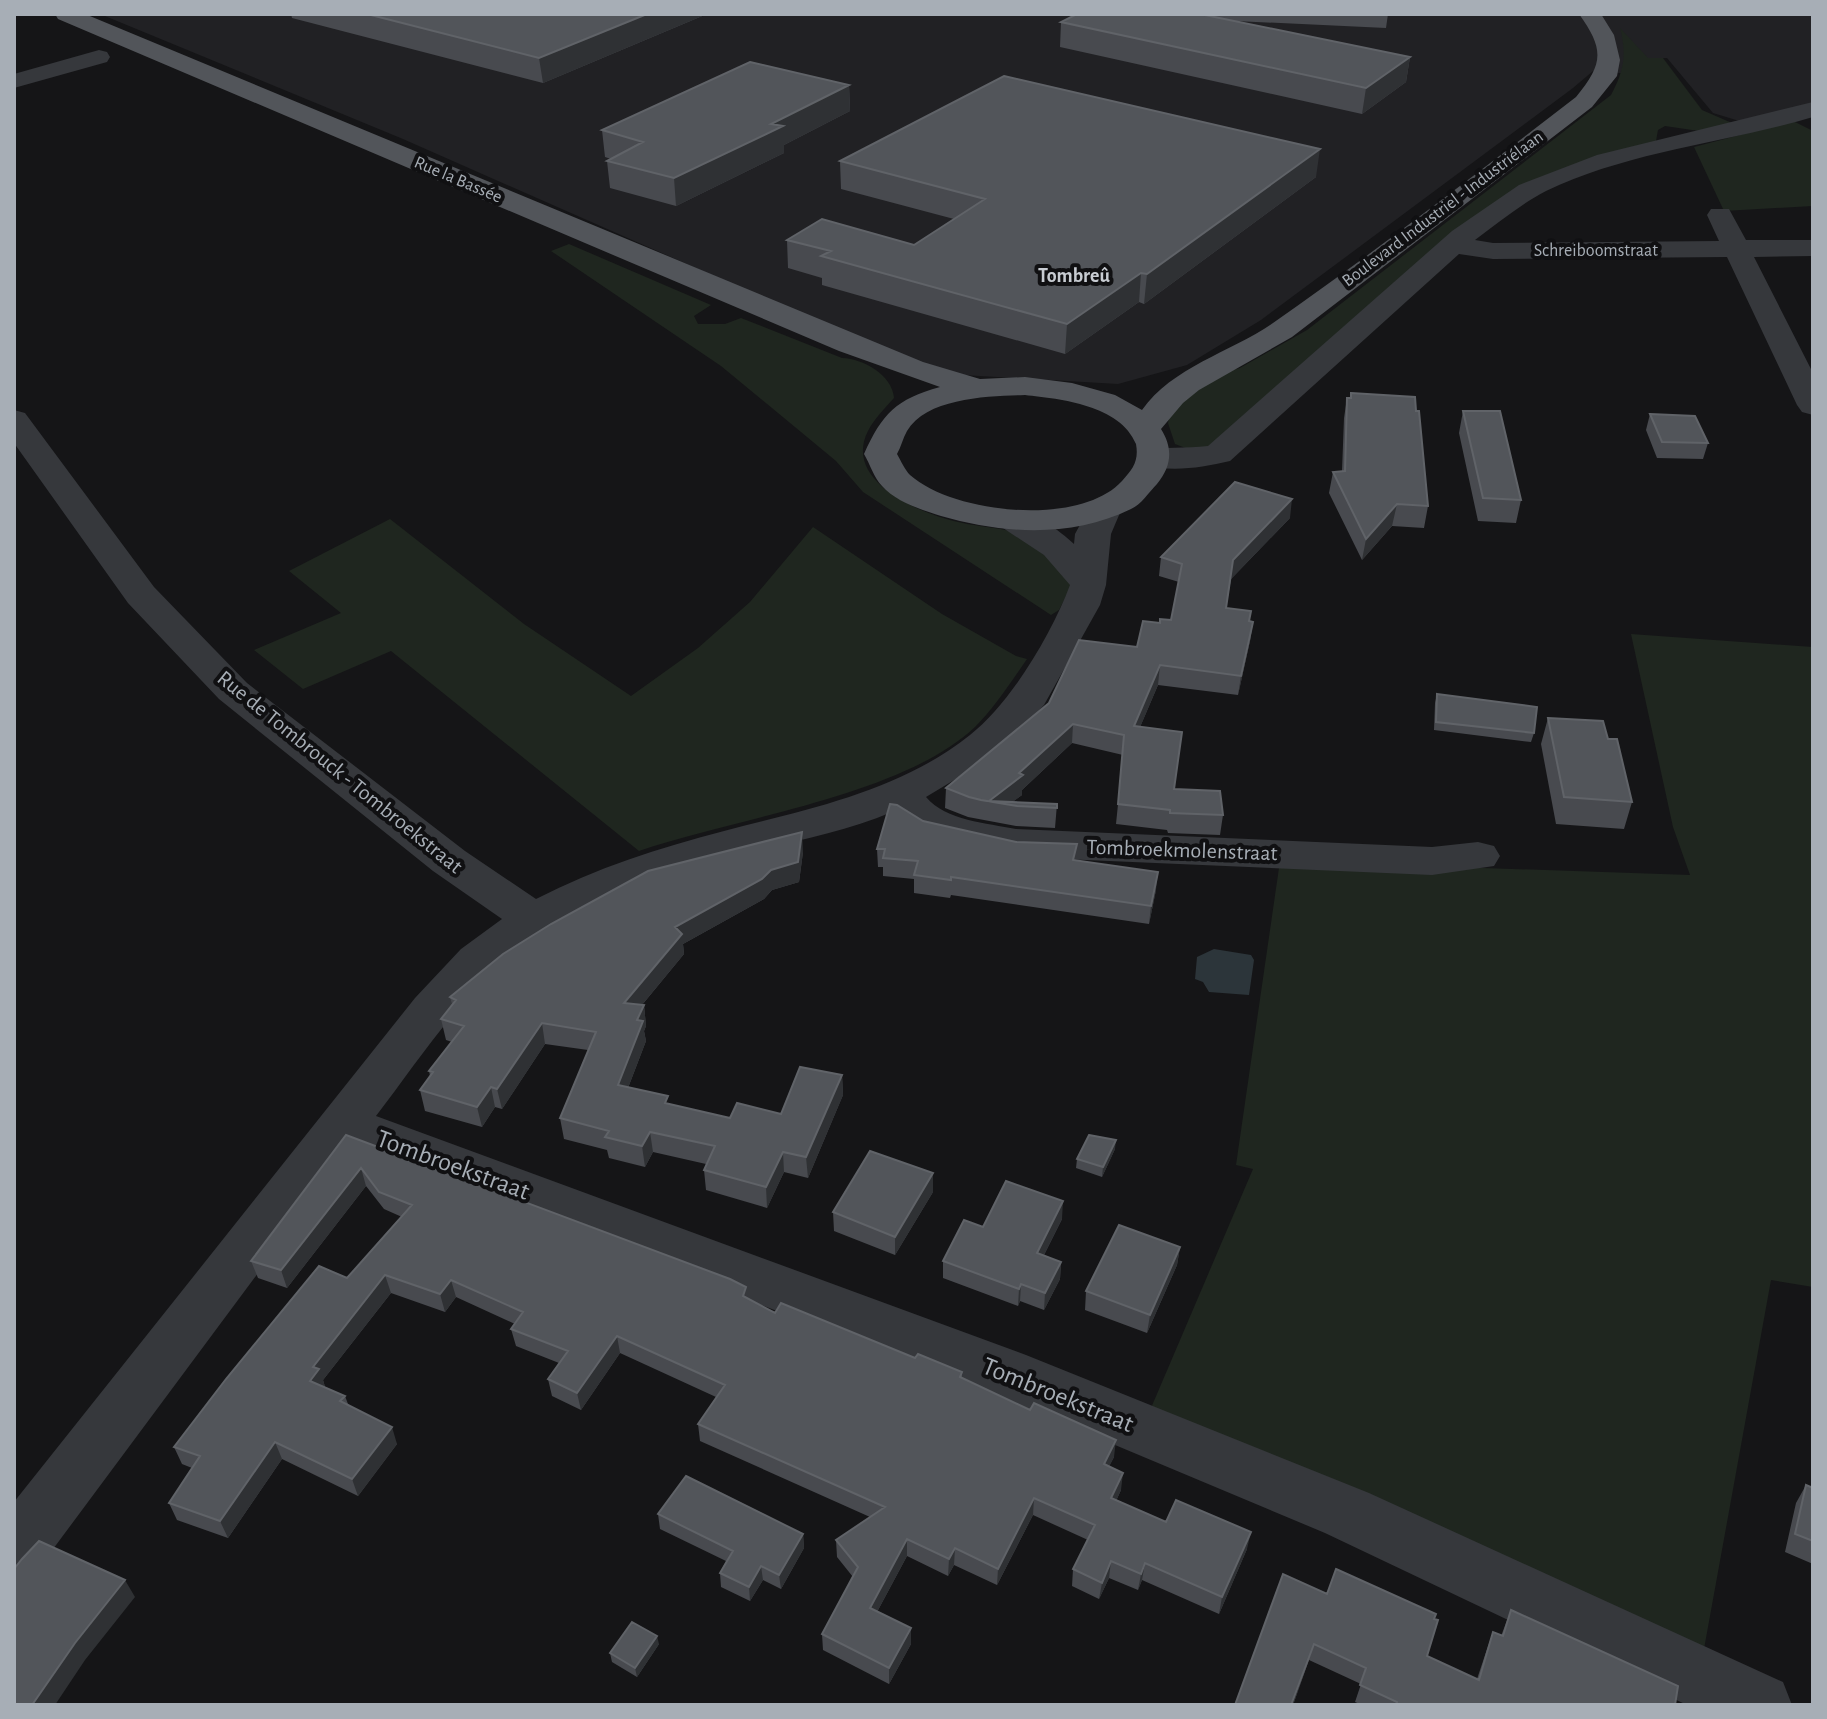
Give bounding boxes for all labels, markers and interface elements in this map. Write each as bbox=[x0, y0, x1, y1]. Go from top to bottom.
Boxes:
street label: Boulevard Industriel - Industriélaan bbox=[1339, 128, 1547, 290]
street label: Rue la Bassée bbox=[411, 153, 505, 207]
street label: Schreiboomstraat bbox=[1534, 242, 1658, 260]
district label: Tombreû bbox=[1038, 266, 1110, 286]
street label: Rue de Tombrouck - Tombroekstraat bbox=[213, 666, 467, 878]
street label: Tombroekmolenstraat bbox=[1086, 836, 1278, 864]
street label: Tombroekstraat bbox=[373, 1125, 533, 1205]
street label: Tombroekstraat bbox=[979, 1353, 1137, 1437]

